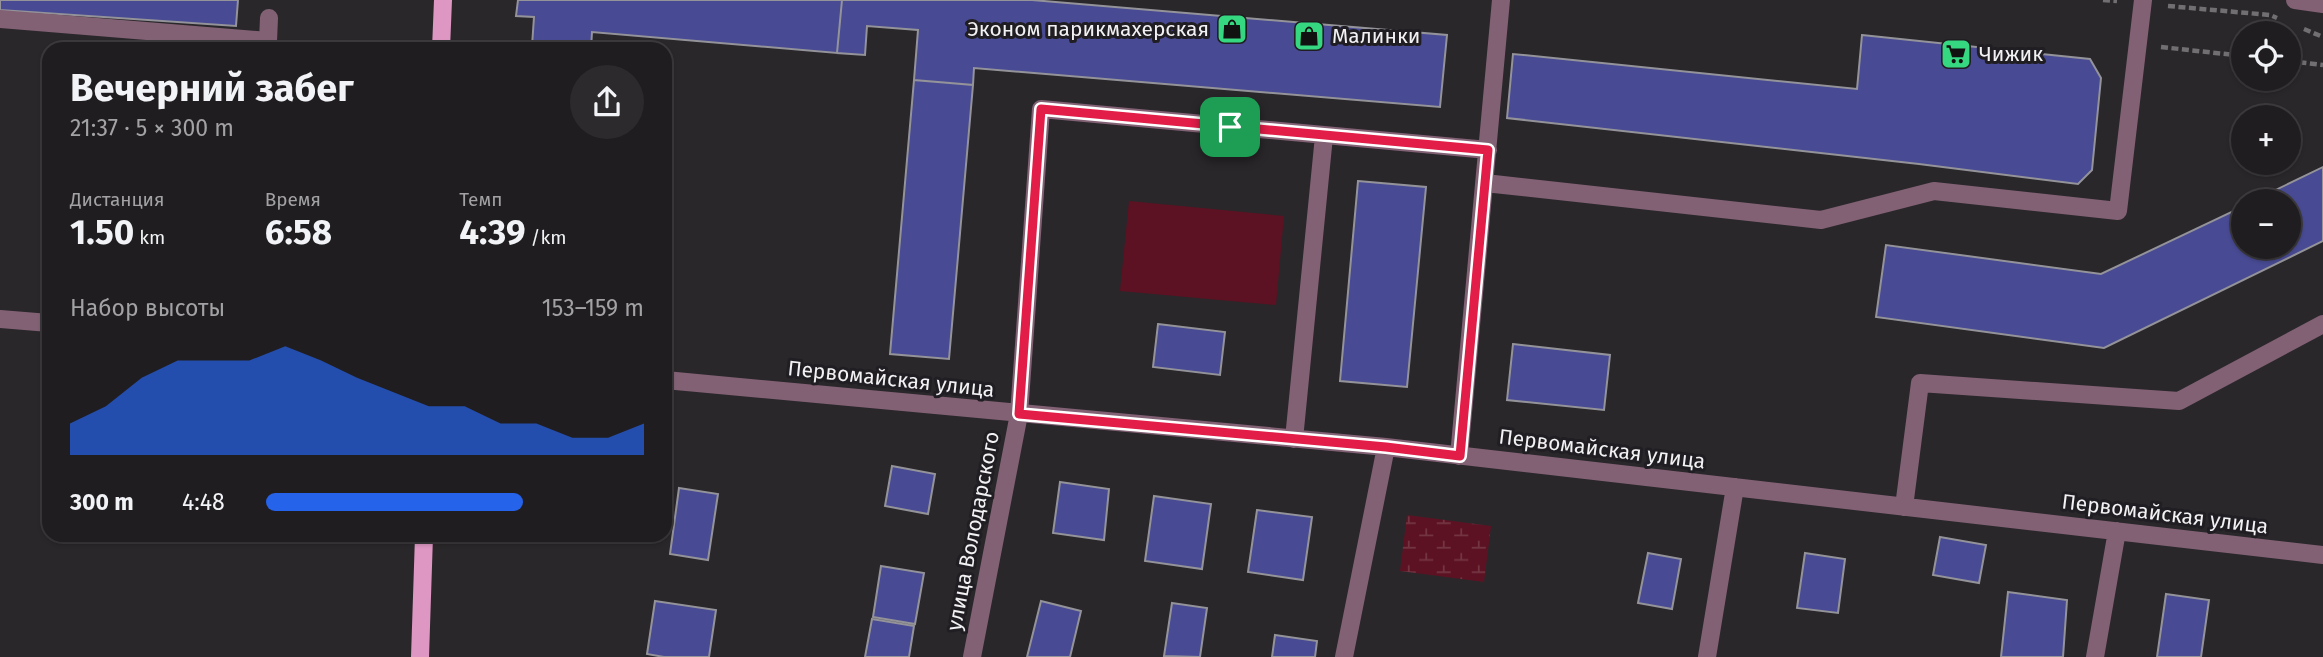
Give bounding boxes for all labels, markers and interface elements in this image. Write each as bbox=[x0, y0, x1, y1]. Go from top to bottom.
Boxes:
shop icon: Эконом парикмахерская bbox=[1215, 12, 1249, 46]
place label: Эконом парикмахерская bbox=[968, 16, 1209, 42]
shop icon: Малинки bbox=[1292, 19, 1326, 53]
map controls bbox=[2231, 21, 2301, 259]
button: locate bbox=[2231, 21, 2301, 91]
place label: Малинки bbox=[1332, 23, 1420, 49]
supermarket icon: Чижик bbox=[1939, 37, 1973, 71]
place label: Чижик bbox=[1979, 41, 2043, 67]
text: Вечерний забег bbox=[70, 65, 354, 111]
button: share bbox=[570, 65, 644, 139]
pin bbox=[1200, 97, 1260, 157]
button: + bbox=[2231, 105, 2301, 175]
icon: arrive bbox=[1211, 108, 1249, 146]
text: 21:37 · 5 × 300 m bbox=[70, 114, 234, 142]
text: Дистанция bbox=[70, 188, 165, 211]
text: Время bbox=[265, 188, 321, 211]
text: Темп bbox=[459, 188, 502, 211]
button: − bbox=[2231, 189, 2301, 259]
text: 1.50 bbox=[70, 211, 134, 253]
text: 6:58 bbox=[265, 211, 332, 253]
text: 4:39 bbox=[459, 211, 525, 253]
text: km bbox=[134, 226, 165, 249]
text: /km bbox=[525, 226, 566, 249]
text: Набор высоты bbox=[70, 294, 225, 322]
text: 153–159 m bbox=[542, 294, 644, 322]
street label: Первомайская улица bbox=[786, 355, 996, 403]
street label: Первомайская улица bbox=[1497, 423, 1707, 475]
street label: улица Володарского bbox=[941, 429, 1005, 633]
text: 300 m bbox=[70, 488, 134, 516]
text: 4:48 bbox=[182, 488, 225, 516]
street label: Первомайская улица bbox=[2060, 488, 2270, 540]

